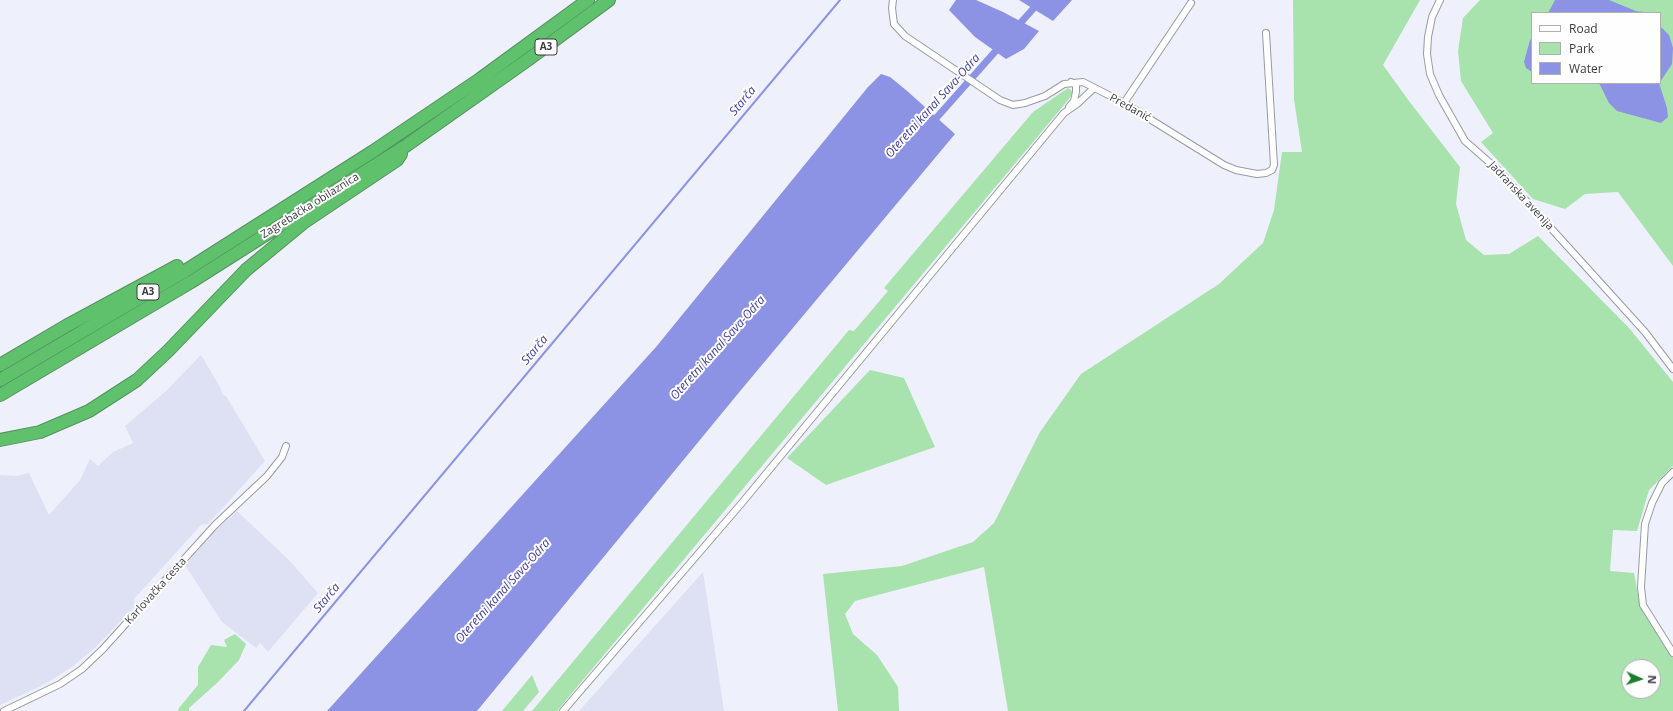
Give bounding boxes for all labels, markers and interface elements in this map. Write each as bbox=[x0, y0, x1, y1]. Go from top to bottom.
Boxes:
legend bbox=[1531, 12, 1661, 84]
text: Road bbox=[1569, 20, 1598, 37]
road number: A3 bbox=[535, 39, 557, 55]
text: Park bbox=[1569, 40, 1594, 57]
water label: Oteretni kanal Sava-Odra bbox=[883, 51, 983, 161]
text: Water bbox=[1569, 60, 1603, 77]
water label: Starča bbox=[727, 83, 759, 119]
street label: Predanić bbox=[1107, 91, 1153, 125]
street label: Jadranska avenija bbox=[1486, 159, 1556, 233]
street label: Zagrebačka obilaznica bbox=[259, 170, 361, 242]
road number: A3 bbox=[137, 284, 159, 300]
water label: Oteretni kanal Sava-Odra bbox=[668, 293, 768, 403]
water label: Starča bbox=[519, 332, 551, 368]
water label: Oteretni kanal Sava-Odra bbox=[453, 536, 553, 646]
street label: Karlovačka cesta bbox=[123, 555, 189, 627]
water label: Starča bbox=[311, 580, 343, 616]
north arrow bbox=[1621, 659, 1661, 699]
text: N bbox=[1645, 675, 1660, 684]

